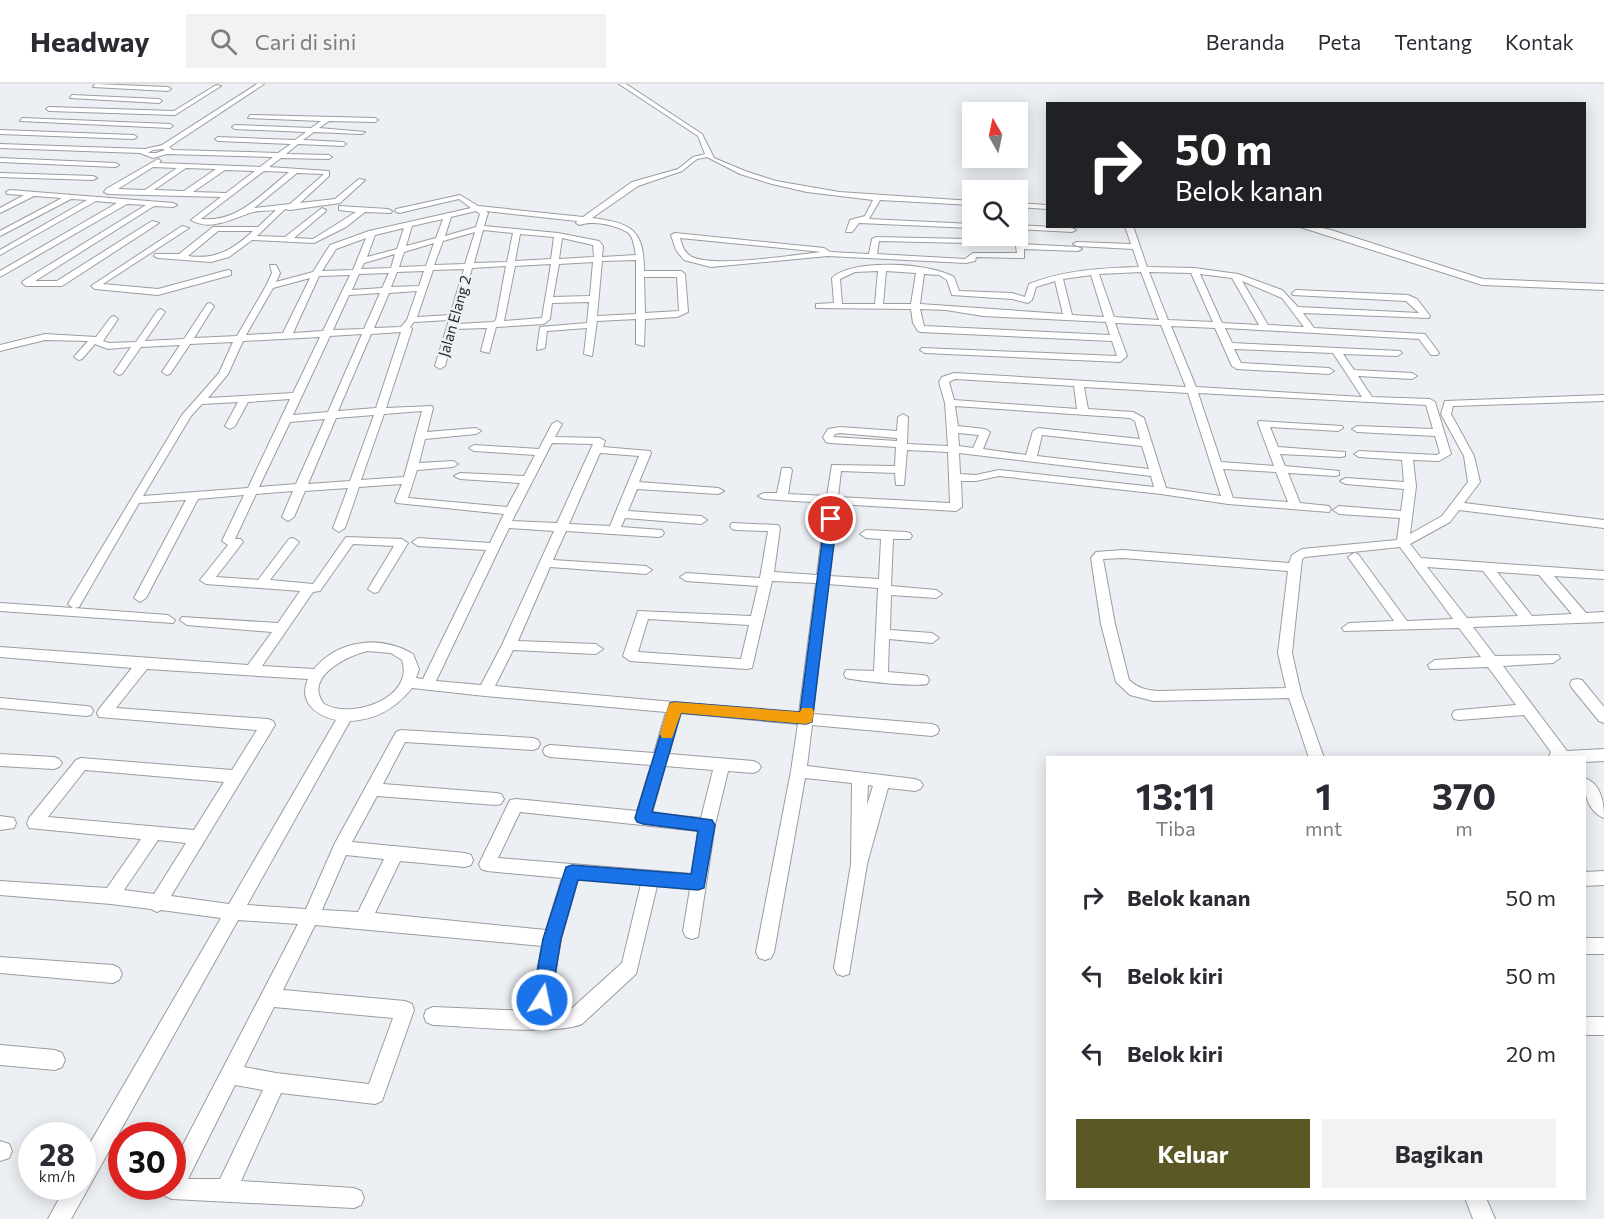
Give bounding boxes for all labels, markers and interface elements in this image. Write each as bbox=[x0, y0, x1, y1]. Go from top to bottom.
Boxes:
search box bbox=[186, 14, 606, 68]
text: Headway bbox=[30, 24, 150, 58]
icon: search bbox=[207, 25, 240, 58]
text: Cari di sini bbox=[255, 28, 356, 55]
text: Beranda bbox=[1206, 29, 1285, 54]
text: Peta bbox=[1318, 29, 1361, 54]
text: Tentang bbox=[1394, 29, 1472, 54]
text: Kontak bbox=[1505, 29, 1574, 54]
north arrow bbox=[962, 102, 1028, 168]
map controls bbox=[962, 102, 1028, 246]
text: 50 m bbox=[1175, 122, 1272, 174]
icon: right bbox=[1076, 126, 1154, 204]
text: Belok kanan bbox=[1175, 174, 1323, 207]
button: search bbox=[962, 180, 1028, 246]
street label: Jalan Elang 2 bbox=[434, 273, 474, 359]
pin bbox=[805, 493, 856, 544]
icon: arrive bbox=[814, 502, 847, 535]
text: 13:11 bbox=[1136, 773, 1215, 817]
text: 1 bbox=[1315, 773, 1332, 817]
text: 370 bbox=[1432, 773, 1496, 817]
text: Tiba bbox=[1155, 816, 1196, 840]
text: mnt bbox=[1305, 816, 1342, 840]
text: m bbox=[1455, 816, 1473, 840]
icon: right bbox=[1076, 881, 1109, 914]
text: Belok kanan bbox=[1127, 884, 1250, 911]
text: 50 m bbox=[1506, 884, 1556, 911]
icon: left bbox=[1076, 959, 1109, 992]
text: Belok kiri bbox=[1127, 962, 1223, 989]
text: 50 m bbox=[1506, 962, 1556, 989]
position arrow bbox=[510, 968, 574, 1032]
icon: left bbox=[1076, 1037, 1109, 1070]
text: Belok kiri bbox=[1127, 1040, 1223, 1067]
text: 20 m bbox=[1506, 1040, 1556, 1067]
button: Keluar bbox=[1076, 1119, 1310, 1188]
button: Bagikan bbox=[1322, 1119, 1556, 1188]
speed limit sign: 30 bbox=[108, 1122, 186, 1200]
text: 28 bbox=[39, 1135, 75, 1172]
text: km/h bbox=[39, 1167, 75, 1185]

